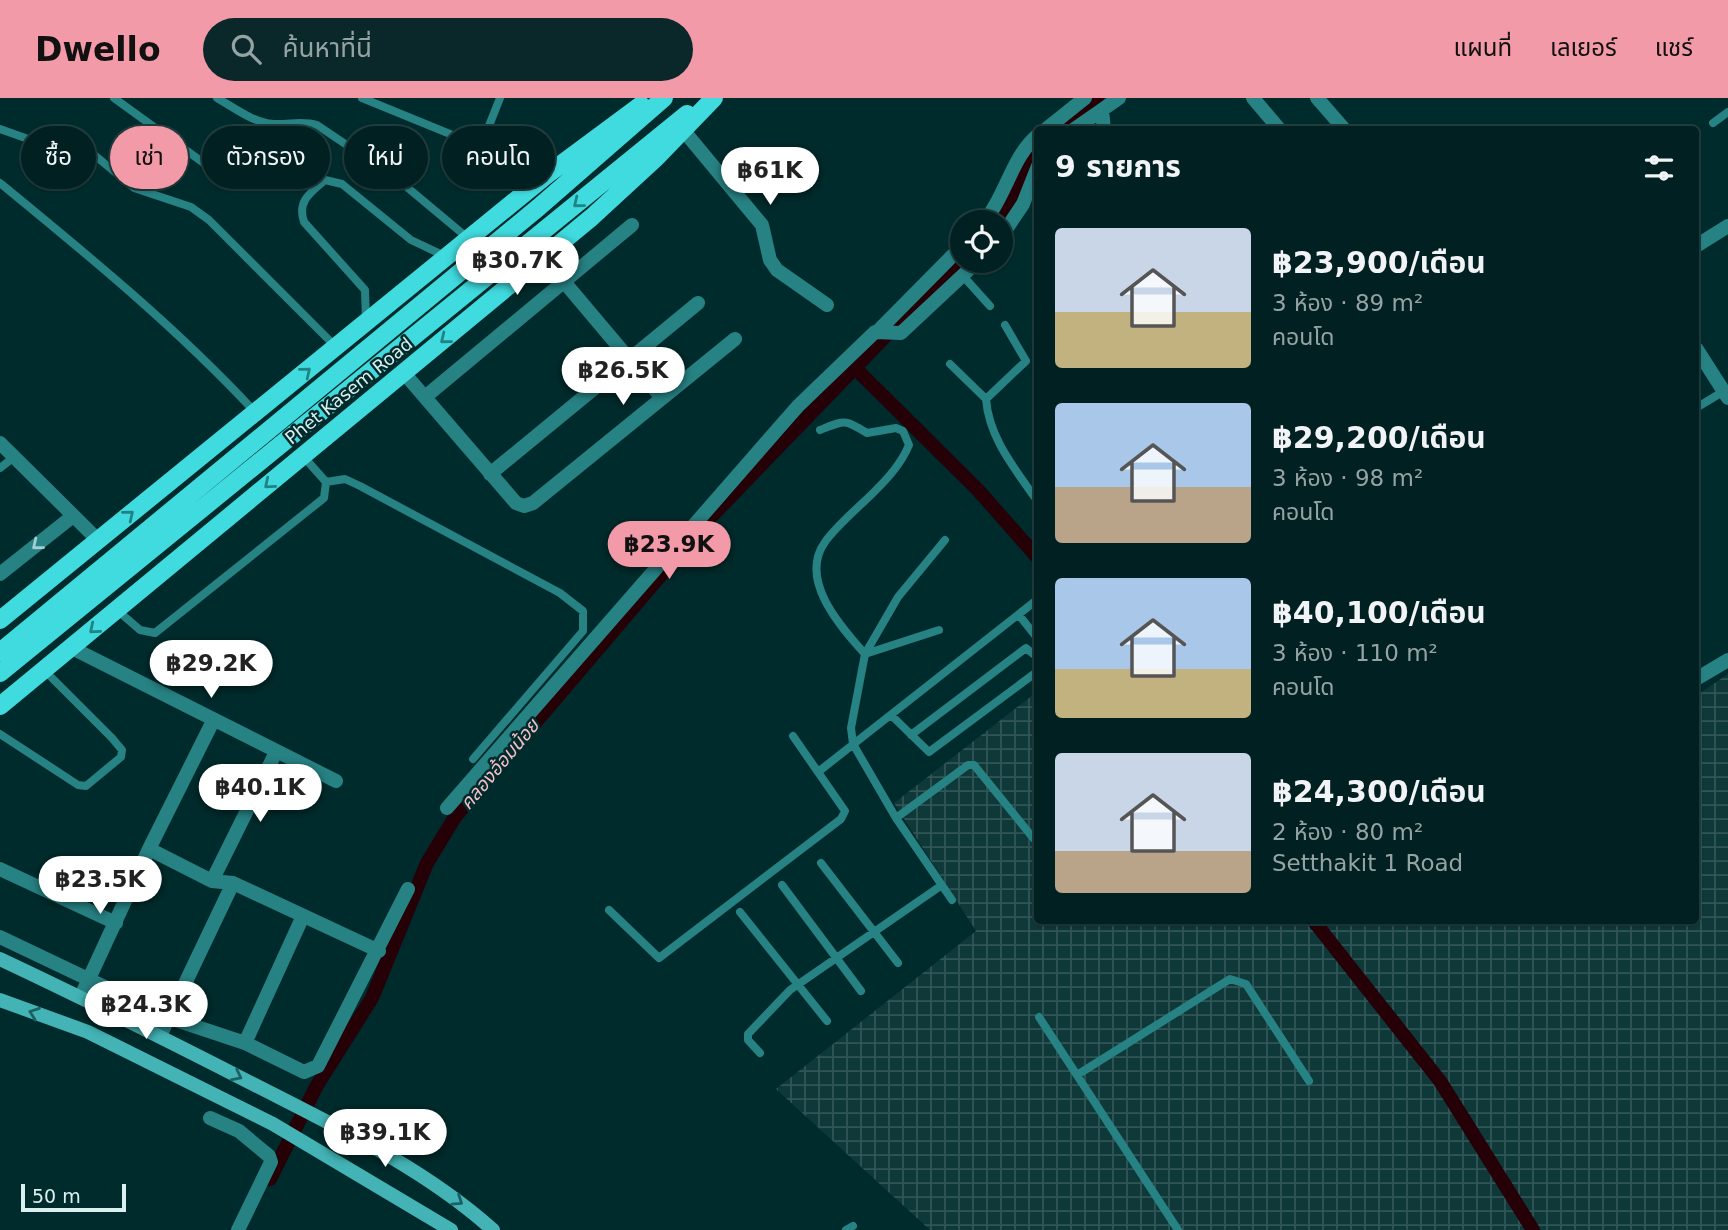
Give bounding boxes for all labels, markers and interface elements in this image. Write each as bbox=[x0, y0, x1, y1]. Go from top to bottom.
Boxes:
search box bbox=[203, 18, 693, 81]
text: Dwello bbox=[35, 30, 161, 69]
icon: search bbox=[227, 30, 265, 68]
text: ค้นหาที่นี่ bbox=[283, 33, 372, 63]
text: แผนที่ bbox=[1454, 34, 1512, 62]
text: เลเยอร์ bbox=[1550, 34, 1617, 62]
text: แชร์ bbox=[1655, 34, 1693, 62]
chip: ซื้อ bbox=[21, 126, 96, 189]
chip: เช่า bbox=[110, 126, 188, 189]
chip: ตัวกรอง bbox=[202, 126, 330, 189]
chip: ใหม่ bbox=[344, 126, 428, 189]
chip: คอนโด bbox=[442, 126, 555, 189]
pin: ฿61K bbox=[729, 148, 811, 207]
text: 9 รายการ bbox=[1055, 149, 1181, 184]
icon: filters bbox=[1640, 149, 1678, 187]
text: ฿61K bbox=[737, 157, 803, 183]
one-way arrow bbox=[573, 195, 586, 207]
map controls bbox=[950, 210, 1013, 273]
button: locate bbox=[950, 210, 1013, 273]
pin: ฿30.7K bbox=[460, 238, 574, 297]
text: ฿23,900/เดือน bbox=[1272, 245, 1486, 280]
text: ฿30.7K bbox=[472, 247, 562, 273]
icon: home bbox=[1111, 256, 1195, 340]
text: 3 ห้อง · 89 m² bbox=[1272, 290, 1423, 316]
text: คอนโด bbox=[1272, 324, 1334, 350]
one-way arrow bbox=[440, 331, 452, 344]
street label: Phet Kasem Road bbox=[281, 333, 416, 448]
pin: ฿26.5K bbox=[566, 348, 680, 407]
text: ฿26.5K bbox=[578, 357, 668, 383]
one-way arrow bbox=[299, 368, 311, 381]
text: ฿29,200/เดือน bbox=[1272, 420, 1486, 455]
icon: home bbox=[1111, 431, 1195, 515]
text: 3 ห้อง · 98 m² bbox=[1272, 465, 1423, 491]
one-way arrow bbox=[265, 476, 278, 488]
text: คอนโด bbox=[1272, 499, 1334, 525]
one-way arrow bbox=[121, 511, 134, 523]
pin: ฿23.9K bbox=[612, 522, 726, 581]
text: ฿23.9K bbox=[624, 531, 714, 557]
one-way arrow bbox=[32, 536, 44, 549]
text: ฿40,100/เดือน bbox=[1272, 595, 1486, 630]
icon: home bbox=[1111, 606, 1195, 690]
one-way arrow bbox=[90, 621, 103, 633]
pin: ฿29.2K bbox=[154, 640, 268, 700]
text: 3 ห้อง · 110 m² bbox=[1272, 640, 1438, 666]
text: ฿29.2K bbox=[166, 650, 256, 676]
text: คอนโด bbox=[1272, 674, 1334, 700]
water label: คลองอ้อมน้อย bbox=[455, 713, 544, 814]
pin: ฿40.1K bbox=[203, 764, 317, 824]
text: ฿40.1K bbox=[215, 774, 305, 800]
text: ฿24,300/เดือน bbox=[1272, 774, 1486, 809]
icon: home bbox=[1111, 781, 1195, 865]
text: 2 ห้อง · 80 m² bbox=[1272, 819, 1423, 845]
text: Setthakit 1 Road bbox=[1272, 850, 1463, 876]
pin: ฿23.5K bbox=[43, 856, 157, 916]
text: ฿23.5K bbox=[55, 866, 145, 892]
pin: ฿24.3K bbox=[89, 982, 203, 1041]
text: ฿24.3K bbox=[101, 991, 191, 1017]
one-way arrow bbox=[28, 1007, 40, 1021]
one-way arrow bbox=[230, 1068, 242, 1081]
pin: ฿39.1K bbox=[328, 1110, 442, 1169]
text: ฿39.1K bbox=[340, 1119, 430, 1145]
scale bar bbox=[21, 1181, 126, 1213]
text: 50 m bbox=[32, 1185, 81, 1207]
one-way arrow bbox=[450, 1192, 463, 1205]

